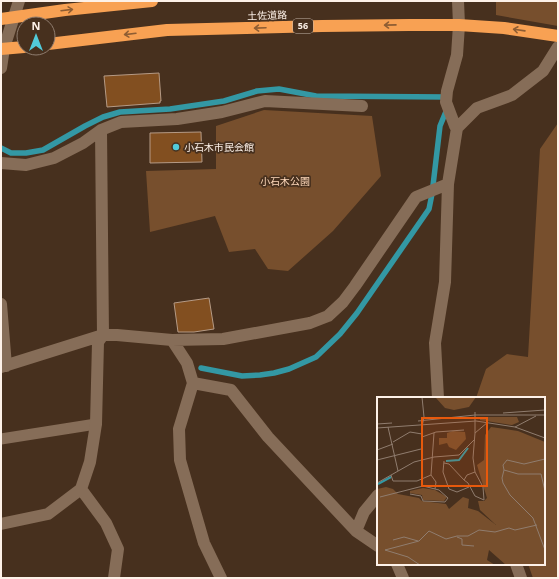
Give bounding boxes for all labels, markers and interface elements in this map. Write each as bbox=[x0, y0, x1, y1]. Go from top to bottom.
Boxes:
one-way arrow bbox=[60, 6, 73, 14]
street label: 土佐道路 bbox=[247, 7, 287, 23]
north arrow bbox=[16, 16, 56, 56]
text: N bbox=[32, 18, 40, 33]
road number: 56 bbox=[293, 19, 313, 33]
one-way arrow bbox=[384, 21, 397, 29]
one-way arrow bbox=[254, 24, 267, 31]
one-way arrow bbox=[513, 26, 526, 34]
one-way arrow bbox=[124, 31, 137, 38]
place label: 小石木市民会館 bbox=[184, 140, 254, 154]
marker: 小石木市民会館 bbox=[171, 142, 181, 152]
park label: 小石木公園 bbox=[260, 174, 310, 188]
inset map bbox=[377, 397, 545, 565]

